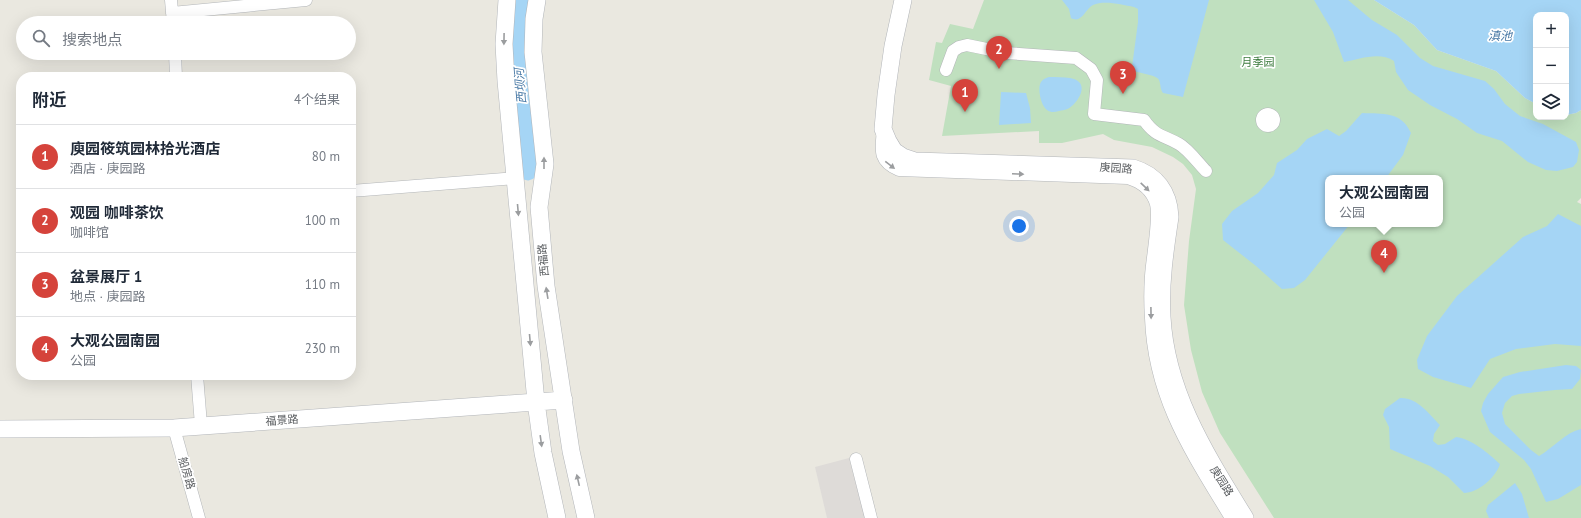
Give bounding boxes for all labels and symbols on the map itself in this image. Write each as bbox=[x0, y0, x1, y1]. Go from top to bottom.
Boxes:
water label: 滇池 bbox=[1488, 28, 1513, 43]
one-way arrow bbox=[501, 33, 508, 45]
pin: 2 bbox=[986, 36, 1012, 69]
park label: 月季园 bbox=[1242, 55, 1275, 69]
pin: 3 bbox=[1110, 61, 1136, 94]
water label: 西坝河 bbox=[511, 65, 529, 105]
pin: 1 bbox=[952, 79, 978, 112]
one-way arrow bbox=[541, 156, 547, 169]
street label: 庚园路 bbox=[1099, 160, 1133, 176]
one-way arrow bbox=[885, 161, 895, 169]
one-way arrow bbox=[1012, 171, 1024, 178]
one-way arrow bbox=[1140, 183, 1150, 192]
one-way arrow bbox=[515, 204, 522, 216]
your location bbox=[1009, 216, 1029, 236]
pin: 4 bbox=[1371, 240, 1397, 273]
street label: 西福路 bbox=[535, 243, 551, 277]
one-way arrow bbox=[544, 286, 550, 299]
one-way arrow bbox=[1148, 307, 1154, 320]
one-way arrow bbox=[527, 334, 534, 346]
street label: 福景路 bbox=[265, 412, 299, 428]
one-way arrow bbox=[538, 435, 544, 447]
street label: 船房路 bbox=[176, 455, 198, 491]
street label: 庚园路 bbox=[1207, 463, 1237, 499]
one-way arrow bbox=[574, 474, 580, 486]

